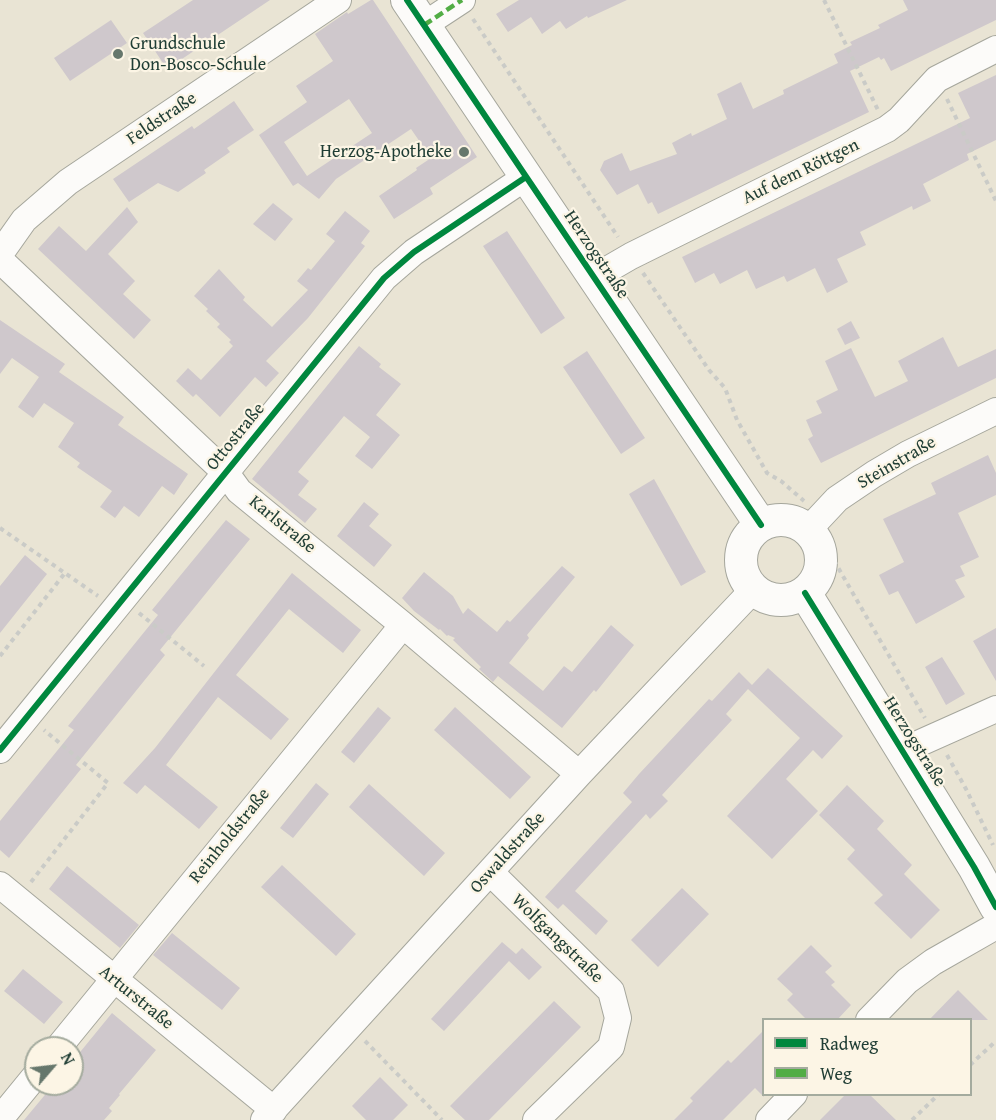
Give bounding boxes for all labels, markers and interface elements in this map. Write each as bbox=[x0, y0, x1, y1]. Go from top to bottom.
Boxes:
place label: Grundschule Don-Bosco-Schule bbox=[130, 33, 266, 76]
marker: Grundschule Don-Bosco-Schule bbox=[111, 47, 125, 61]
street label: Feldstraße bbox=[123, 88, 201, 150]
street label: Auf dem Röttgen bbox=[739, 134, 863, 210]
place label: Herzog-Apotheke bbox=[320, 141, 452, 163]
marker: Herzog-Apotheke bbox=[457, 145, 471, 159]
street label: Herzogstraße bbox=[559, 207, 633, 303]
street label: Ottostraße bbox=[202, 399, 270, 475]
street label: Steinstraße bbox=[854, 432, 940, 494]
street label: Karlstraße bbox=[244, 491, 320, 559]
street label: Herzogstraße bbox=[878, 693, 950, 791]
street label: Reinholdstraße bbox=[185, 784, 275, 888]
street label: Oswaldstraße bbox=[466, 808, 550, 898]
street label: Wolfgangstraße bbox=[507, 890, 607, 988]
street label: Arturstraße bbox=[94, 961, 178, 1035]
legend bbox=[762, 1018, 972, 1096]
text: Radweg bbox=[820, 1030, 878, 1057]
north arrow bbox=[24, 1036, 84, 1096]
text: N bbox=[55, 1048, 81, 1069]
text: Weg bbox=[820, 1060, 852, 1087]

